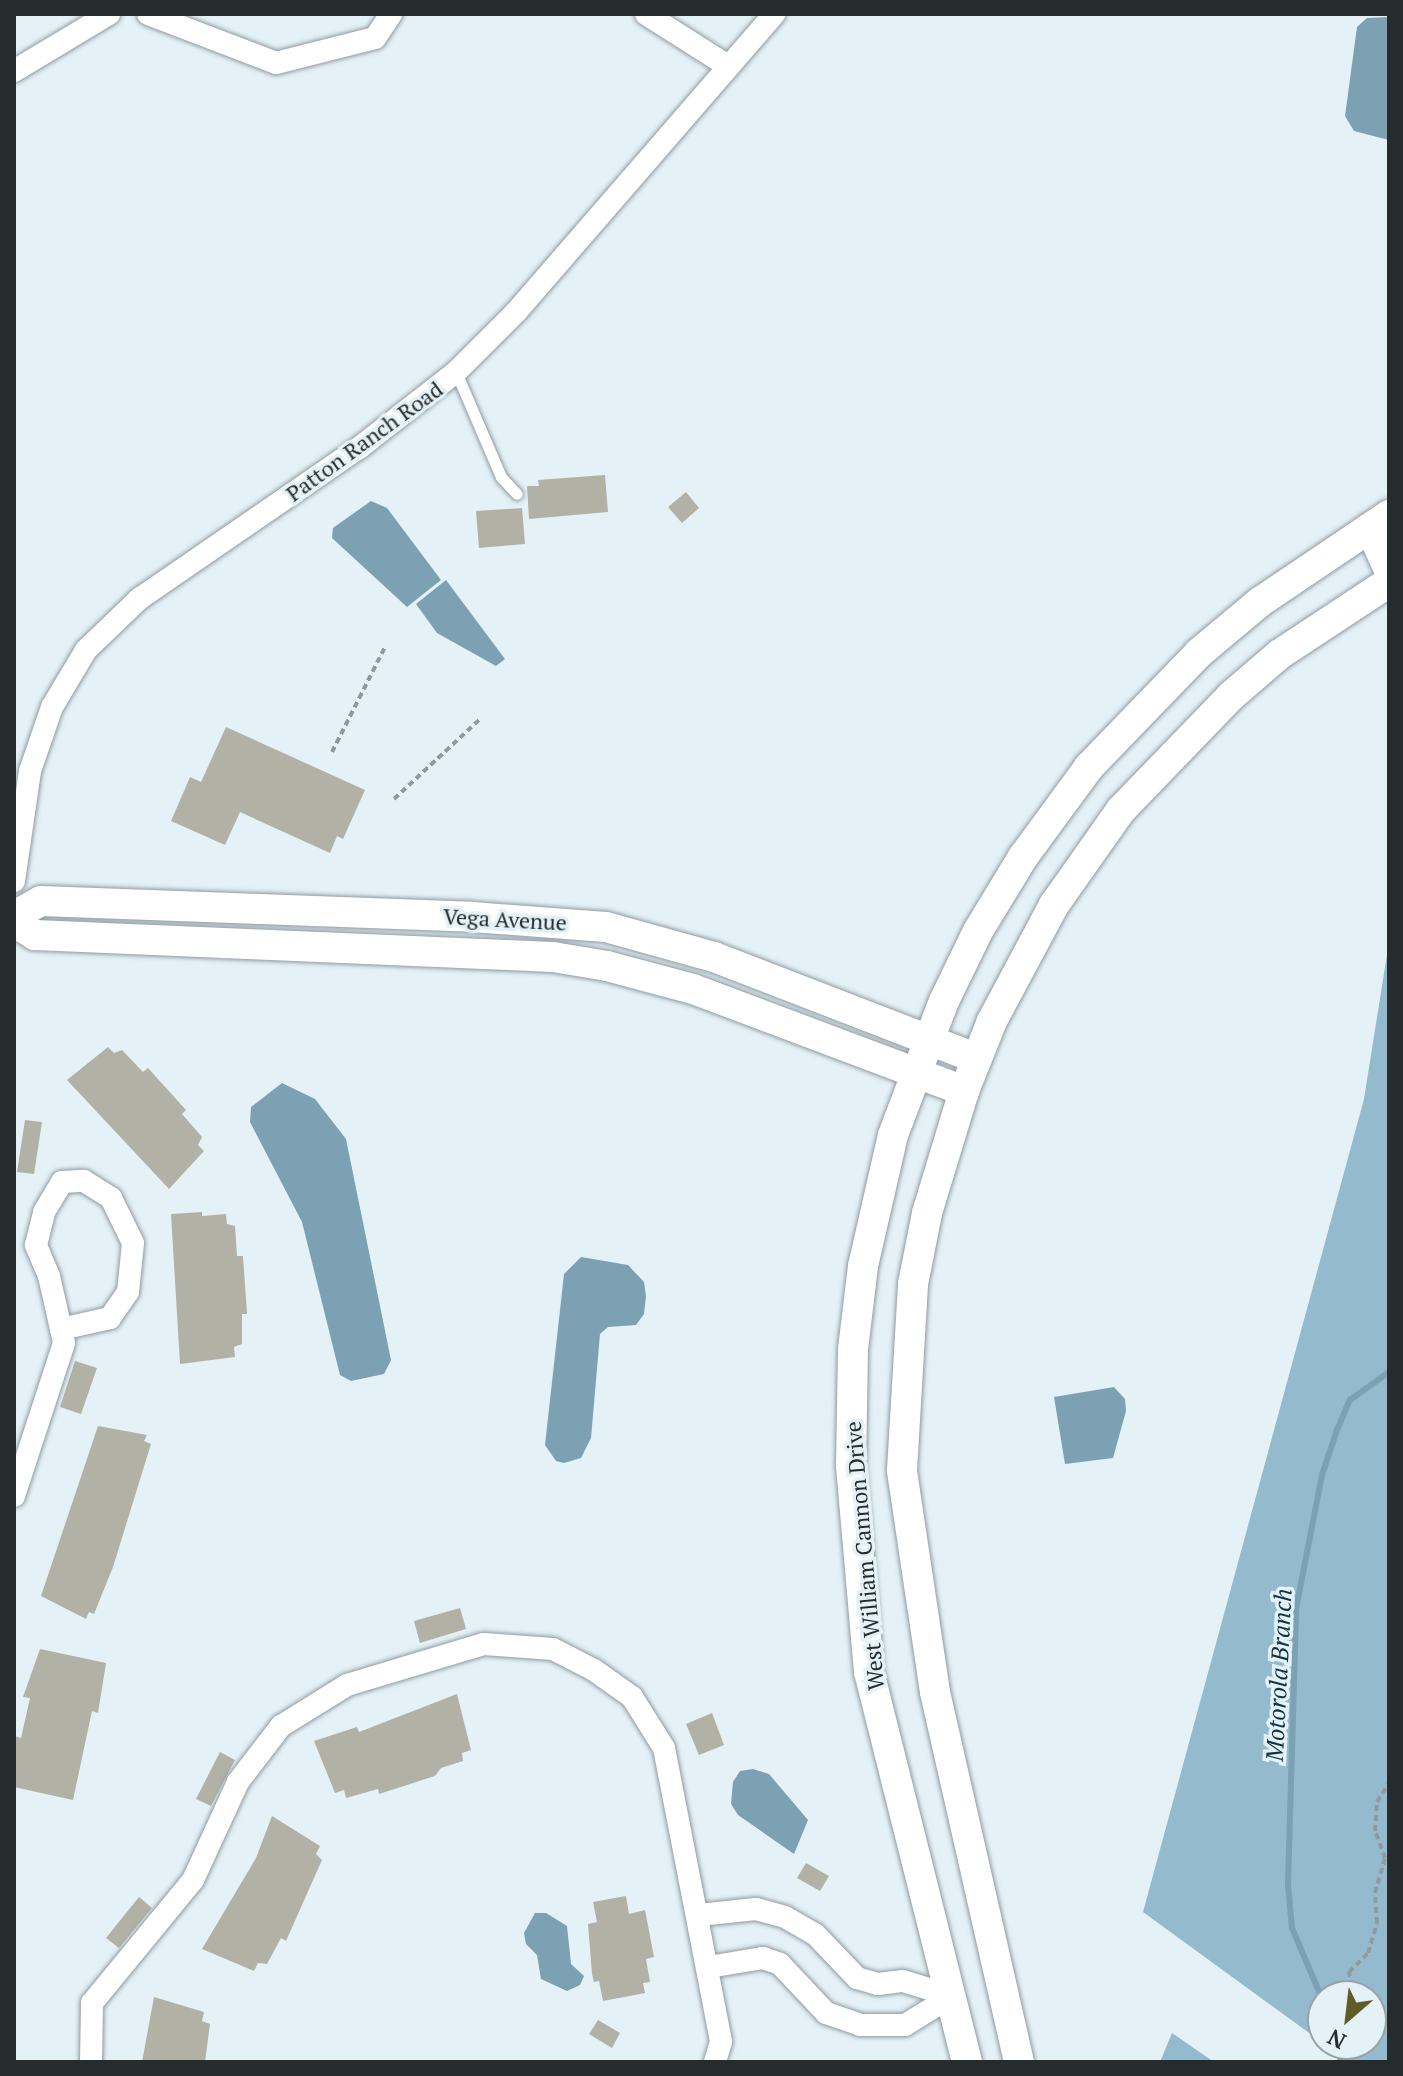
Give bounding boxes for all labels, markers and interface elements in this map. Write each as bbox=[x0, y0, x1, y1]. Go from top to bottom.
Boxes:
street label: Patton Ranch Road bbox=[281, 375, 447, 507]
street label: Vega Avenue bbox=[442, 903, 568, 935]
street label: West William Cannon Drive bbox=[839, 1420, 889, 1692]
water label: Motorola Branch bbox=[1260, 1588, 1298, 1762]
north arrow bbox=[1307, 1980, 1387, 2060]
text: N bbox=[1322, 2023, 1351, 2057]

